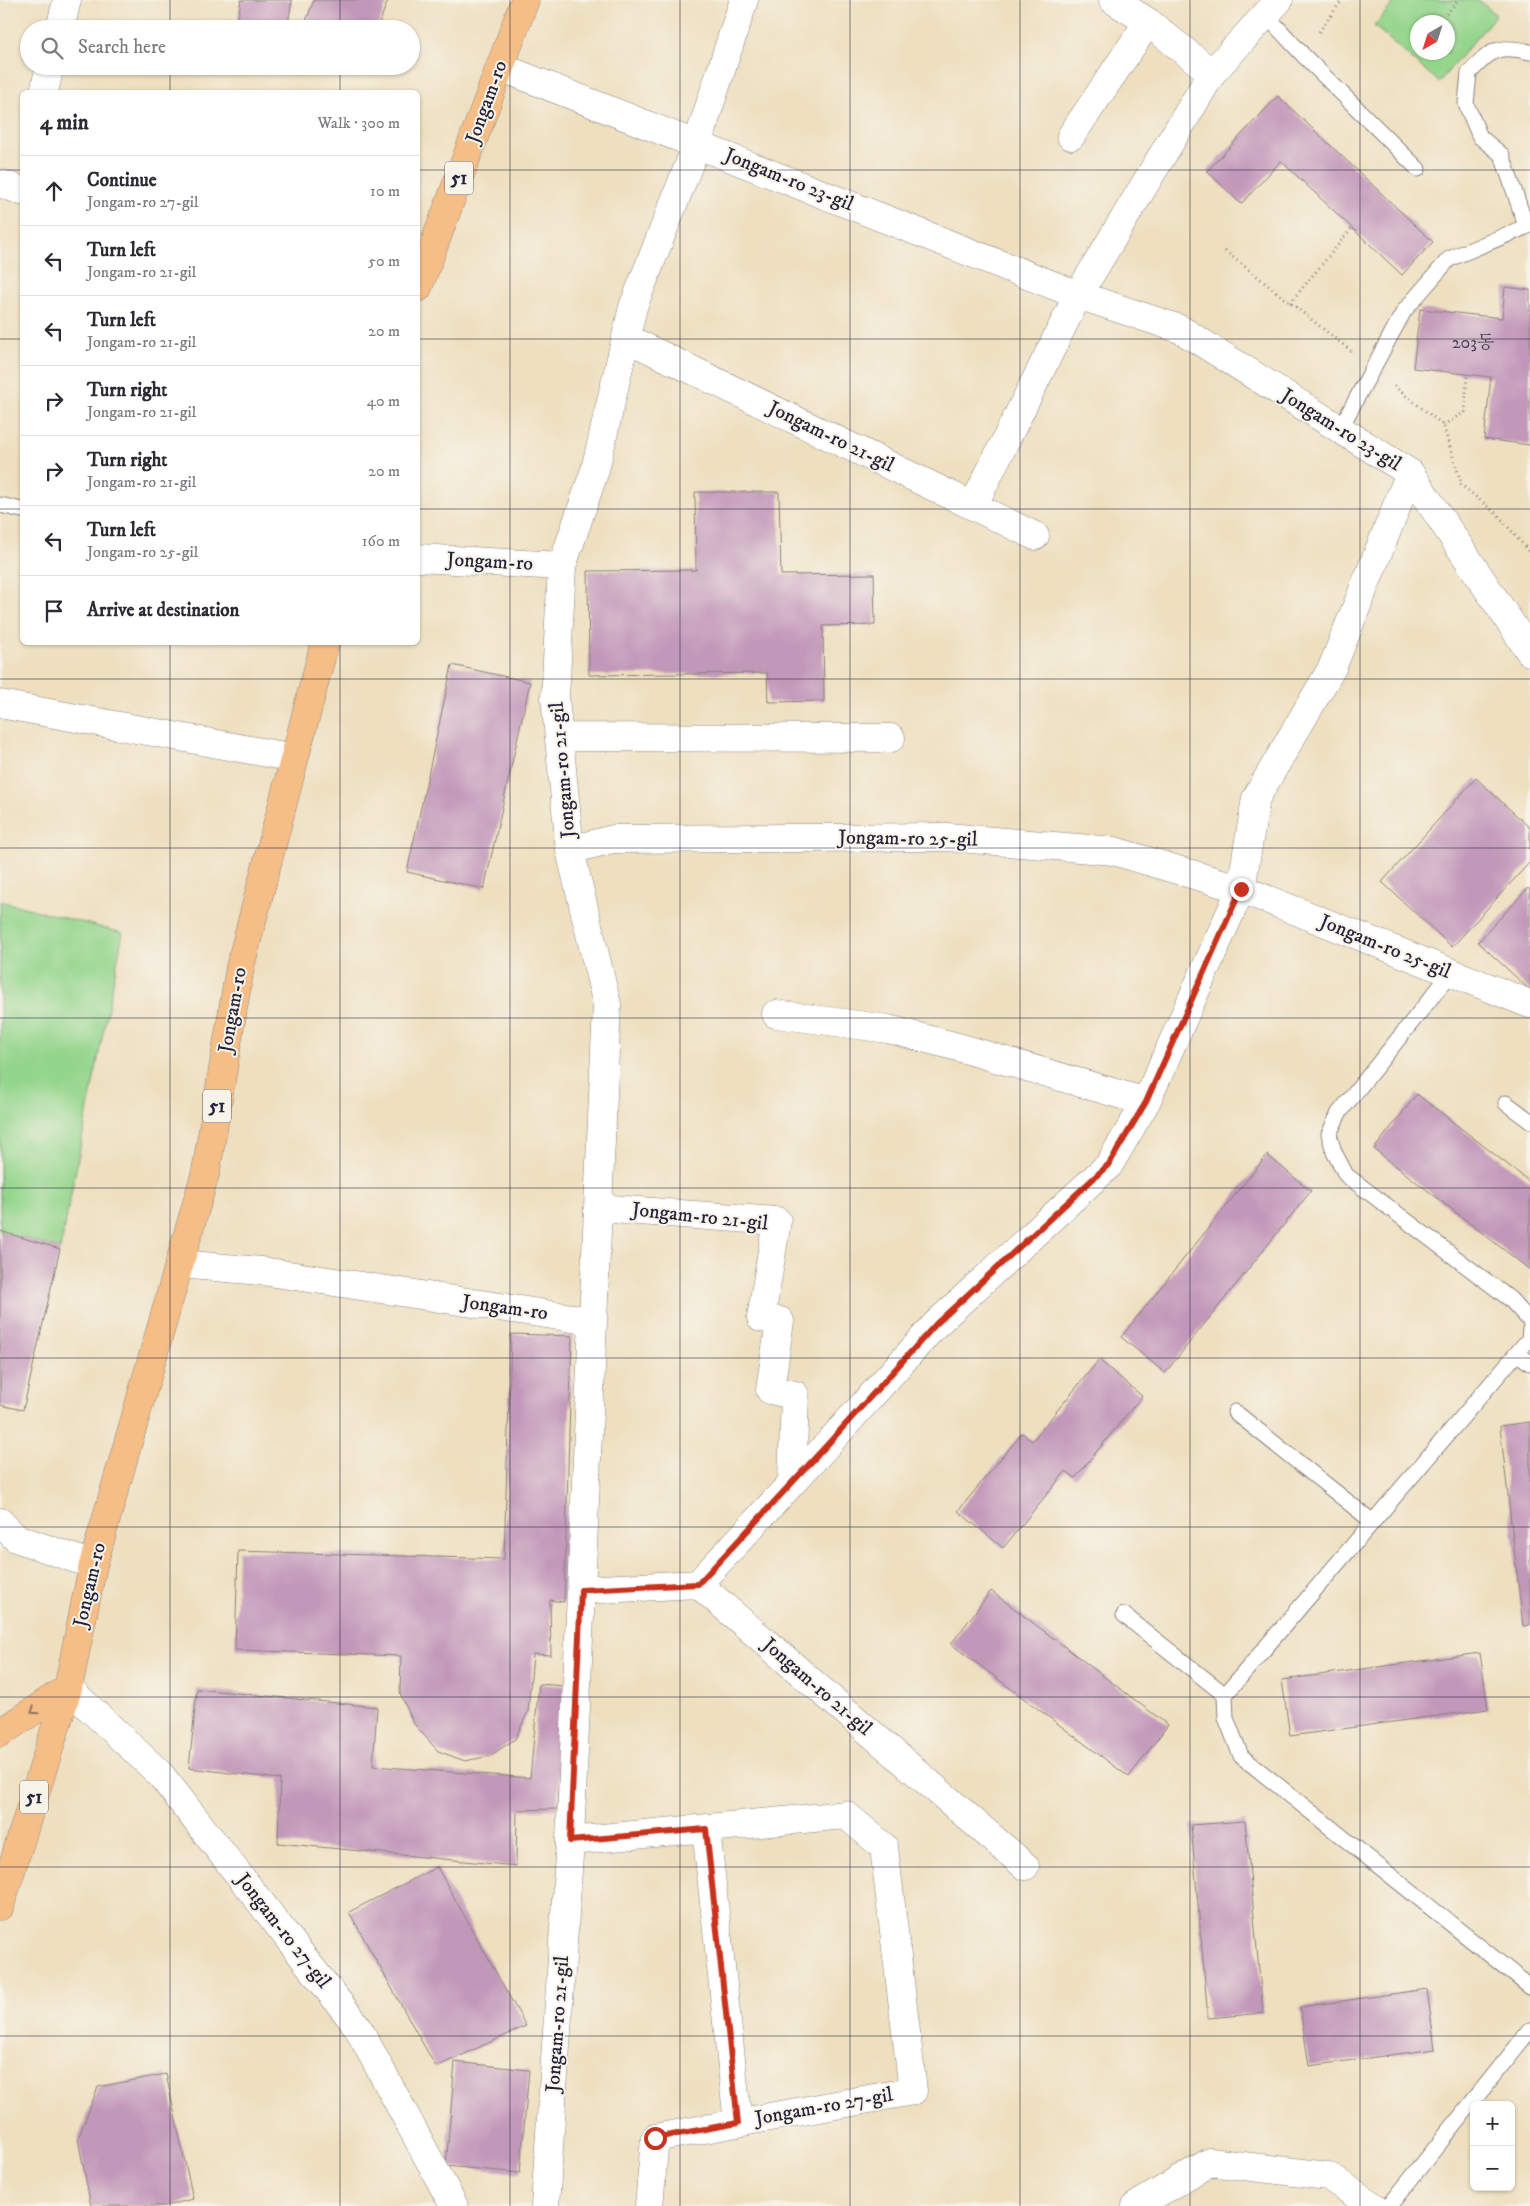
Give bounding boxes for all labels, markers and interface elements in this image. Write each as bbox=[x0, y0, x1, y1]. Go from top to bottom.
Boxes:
north arrow bbox=[1410, 15, 1455, 60]
search box bbox=[20, 20, 420, 75]
icon: search bbox=[38, 34, 66, 62]
text: Search here bbox=[78, 36, 166, 59]
street label: Jongam-ro bbox=[460, 57, 514, 149]
text: 4 min bbox=[40, 110, 89, 136]
text: Walk · 300 m bbox=[317, 113, 400, 133]
street label: Jongam-ro 23-gil bbox=[719, 142, 857, 217]
road number: 51 bbox=[445, 162, 473, 194]
text: Continue bbox=[87, 169, 157, 192]
icon: ahead bbox=[40, 177, 68, 205]
text: 10 m bbox=[370, 181, 400, 201]
text: Jongam-ro 27-gil bbox=[87, 192, 199, 212]
text: Turn left bbox=[87, 239, 156, 262]
icon: left bbox=[40, 247, 68, 275]
text: 50 m bbox=[368, 251, 400, 271]
text: Jongam-ro 21-gil bbox=[87, 262, 196, 282]
text: Turn left bbox=[87, 309, 156, 332]
icon: left bbox=[40, 317, 68, 345]
text: 20 m bbox=[368, 321, 400, 341]
text: Jongam-ro 21-gil bbox=[87, 332, 196, 352]
house number: 203동 bbox=[1452, 332, 1494, 354]
text: Turn right bbox=[87, 379, 167, 402]
street label: Jongam-ro 23-gil bbox=[1275, 382, 1406, 477]
icon: right bbox=[40, 387, 68, 415]
text: 40 m bbox=[367, 391, 400, 411]
street label: Jongam-ro 21-gil bbox=[762, 395, 898, 478]
text: Jongam-ro 21-gil bbox=[87, 402, 196, 422]
text: Turn right bbox=[87, 449, 167, 472]
icon: right bbox=[40, 457, 68, 485]
text: 20 m bbox=[368, 461, 400, 481]
text: Jongam-ro 21-gil bbox=[87, 472, 196, 492]
text: Turn left bbox=[87, 519, 156, 542]
icon: left bbox=[40, 527, 68, 555]
text: 160 m bbox=[362, 531, 400, 551]
text: Jongam-ro 25-gil bbox=[87, 542, 198, 562]
street label: Jongam-ro bbox=[444, 547, 534, 577]
icon: arrive bbox=[40, 597, 68, 625]
text: Arrive at destination bbox=[87, 599, 239, 622]
street label: Jongam-ro 21-gil bbox=[545, 701, 582, 841]
street label: Jongam-ro 25-gil bbox=[836, 825, 978, 853]
route end bbox=[1230, 878, 1253, 901]
street label: Jongam-ro 25-gil bbox=[1314, 909, 1454, 985]
street label: Jongam-ro bbox=[213, 965, 253, 1057]
road number: 51 bbox=[203, 1090, 231, 1122]
street label: Jongam-ro 21-gil bbox=[629, 1197, 769, 1237]
street label: Jongam-ro bbox=[459, 1289, 549, 1326]
street label: Jongam-ro bbox=[68, 1540, 112, 1632]
street label: Jongam-ro 21-gil bbox=[756, 1631, 877, 1741]
one-way arrow bbox=[30, 1704, 39, 1714]
road number: 51 bbox=[20, 1780, 48, 1814]
street label: Jongam-ro 27-gil bbox=[229, 1867, 336, 1994]
street label: Jongam-ro 21-gil bbox=[541, 1955, 575, 2095]
street label: Jongam-ro 27-gil bbox=[751, 2083, 895, 2132]
map controls bbox=[1470, 2101, 1515, 2191]
button: + bbox=[1470, 2101, 1515, 2146]
route start bbox=[644, 2127, 667, 2150]
button: − bbox=[1470, 2146, 1515, 2191]

